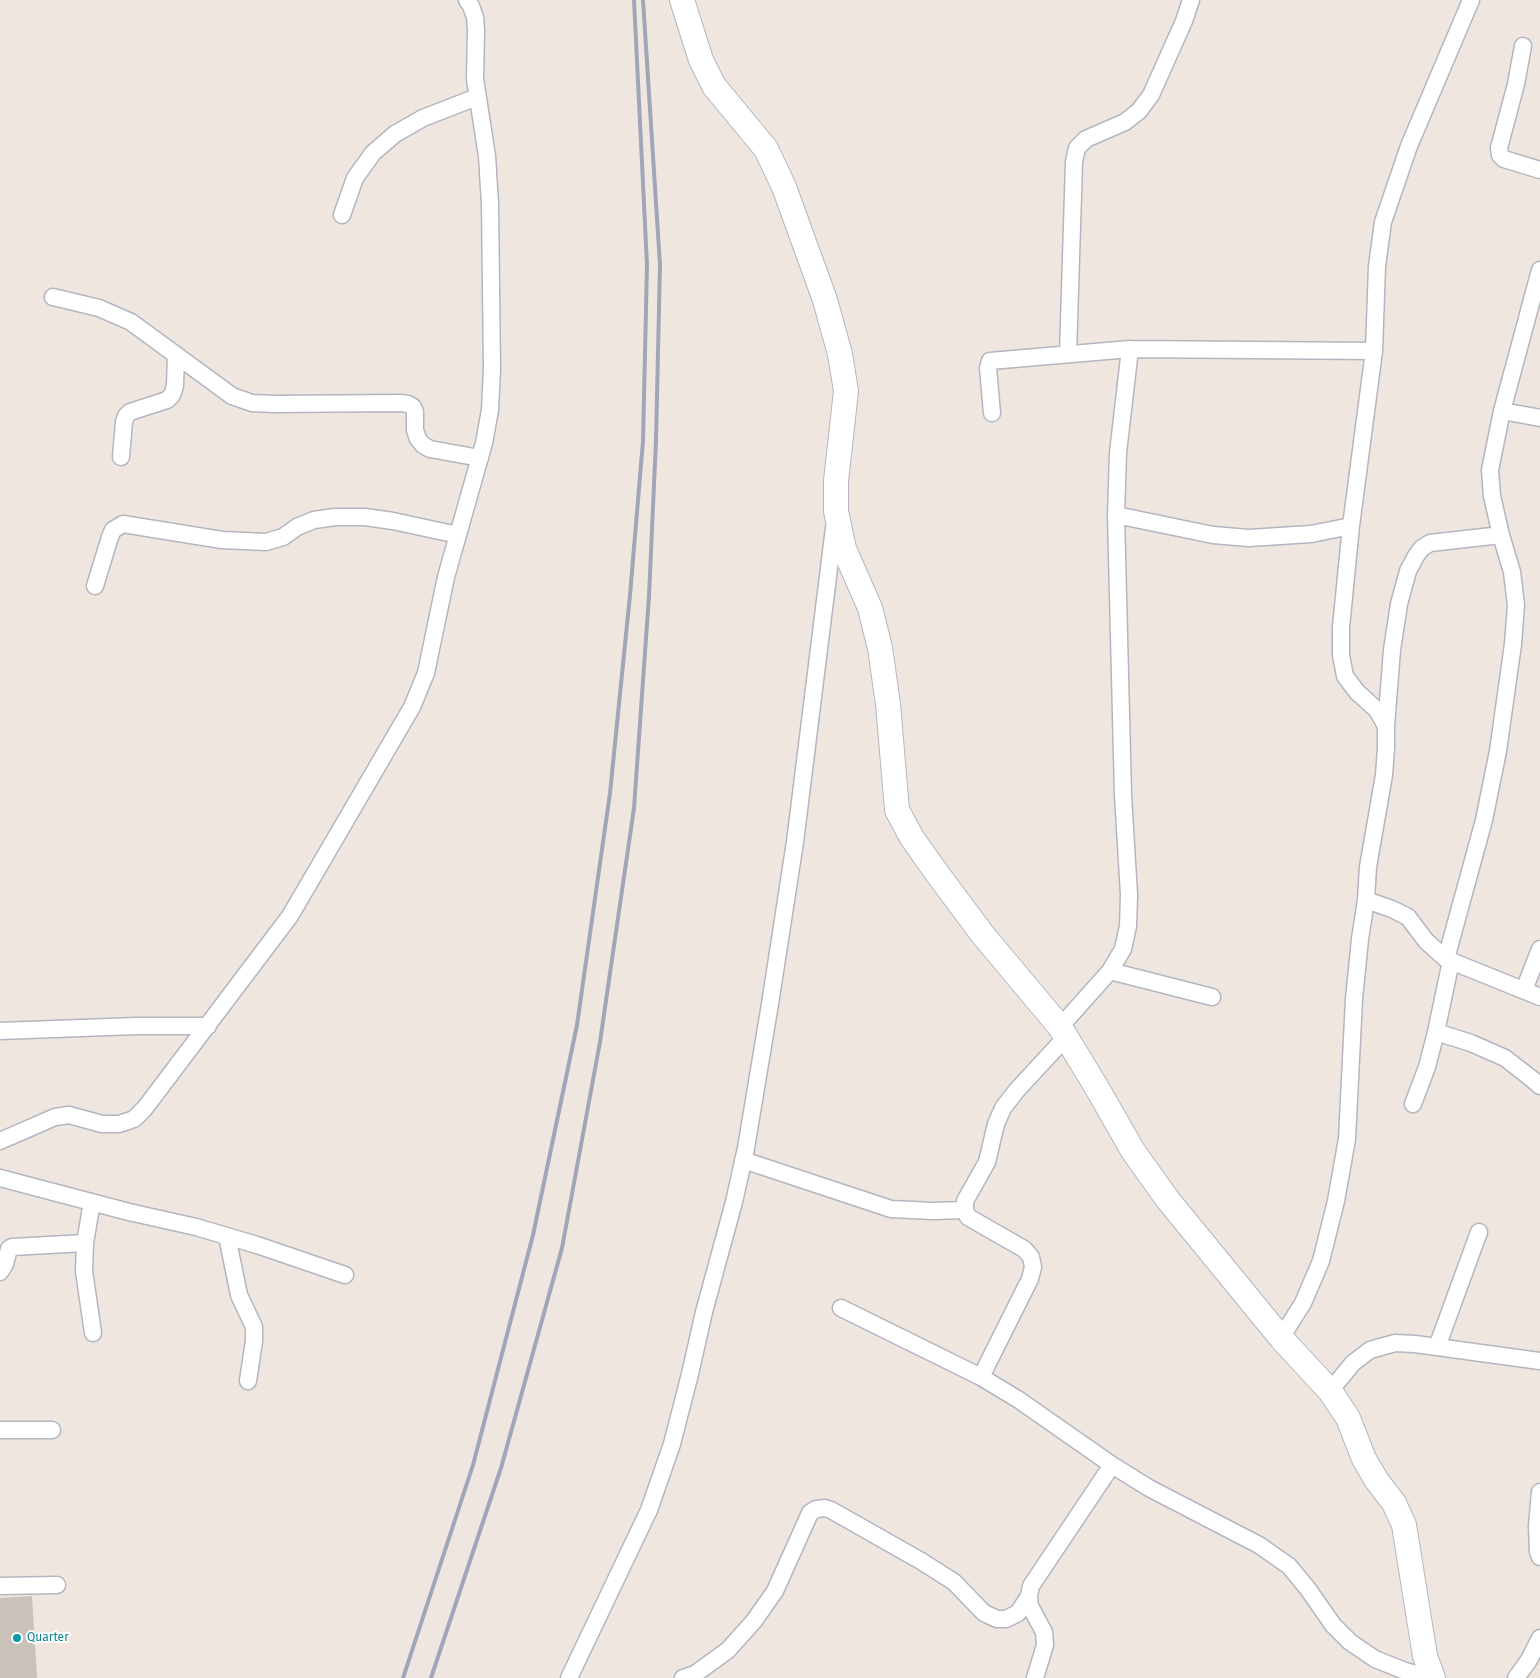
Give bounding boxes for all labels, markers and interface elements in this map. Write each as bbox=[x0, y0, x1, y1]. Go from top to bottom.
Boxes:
place label: Quarter bbox=[27, 1631, 69, 1645]
marker: Quarter bbox=[11, 1632, 23, 1644]

